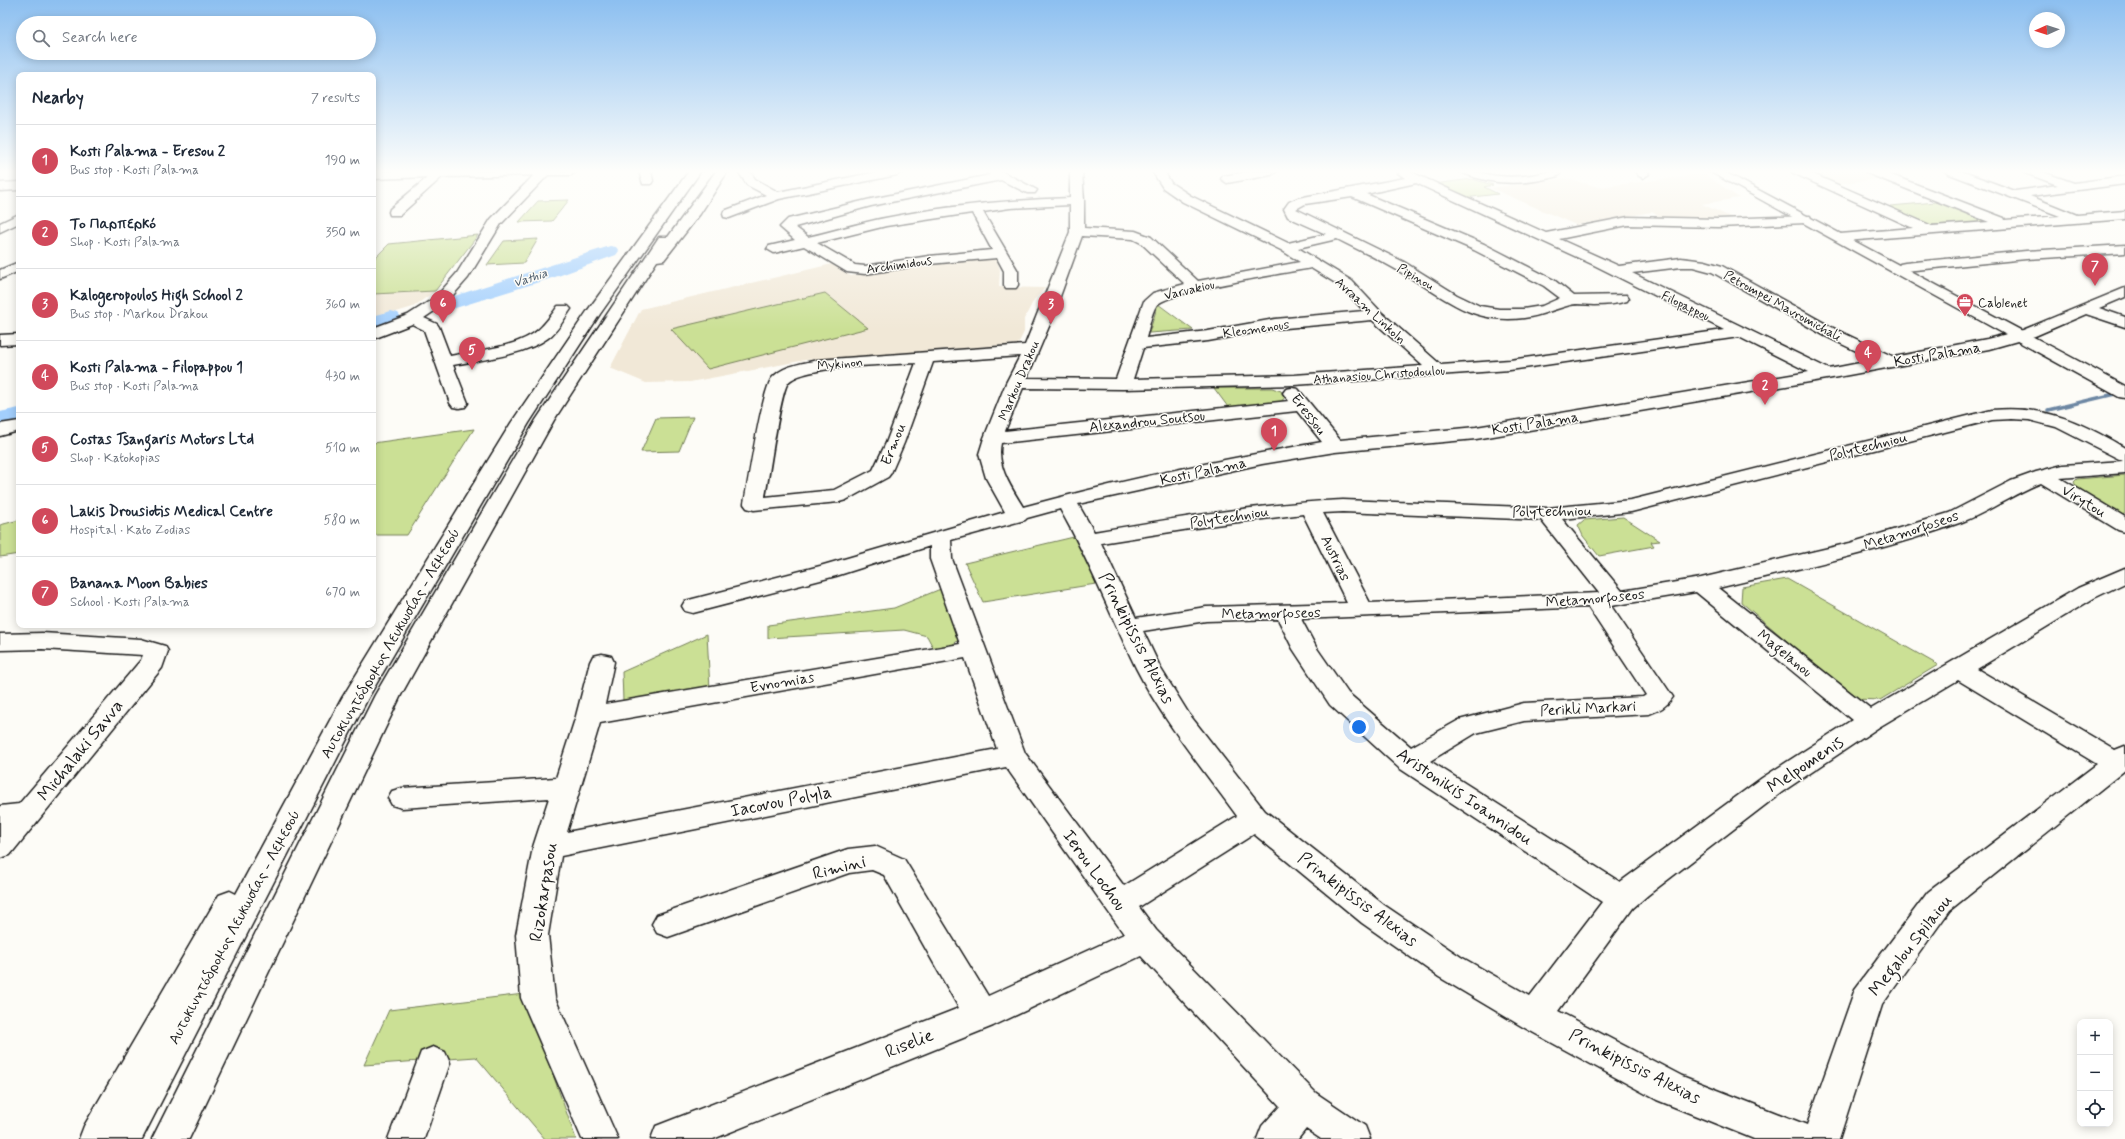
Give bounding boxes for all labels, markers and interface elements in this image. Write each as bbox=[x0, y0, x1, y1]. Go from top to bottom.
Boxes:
north arrow bbox=[2029, 12, 2065, 48]
search box bbox=[16, 16, 376, 60]
icon: search bbox=[30, 27, 52, 49]
text: Search here bbox=[62, 28, 138, 48]
text: Nearby bbox=[32, 87, 84, 109]
text: 7 results bbox=[311, 90, 360, 107]
text: Kosti Palama - Eresou 2 bbox=[70, 142, 225, 162]
text: 1 bbox=[42, 152, 48, 169]
text: 190 m bbox=[325, 152, 360, 169]
text: Bus stop · Kosti Palama bbox=[70, 162, 199, 179]
text: Το Παρπερκό bbox=[70, 214, 156, 234]
text: 2 bbox=[42, 224, 48, 241]
text: 350 m bbox=[326, 224, 360, 241]
text: Shop · Kosti Palama bbox=[70, 234, 180, 251]
street label: Archimidous bbox=[865, 252, 933, 278]
pin: 7 bbox=[2082, 253, 2108, 286]
street label: Pipinou bbox=[1394, 260, 1437, 295]
water label: Vathia bbox=[511, 265, 550, 292]
street label: Petrompei Mavromichali bbox=[1721, 267, 1844, 346]
street label: Avraam Linkoln bbox=[1331, 274, 1409, 348]
street label: Varvakiou bbox=[1162, 276, 1217, 305]
text: Kalogeropoulos High School 2 bbox=[70, 286, 243, 306]
street label: Filopappou bbox=[1658, 287, 1713, 326]
pin: 6 bbox=[430, 290, 456, 323]
pin: 3 bbox=[1038, 291, 1064, 324]
office icon: Cablenet bbox=[1955, 292, 1975, 317]
place label: Cablenet bbox=[1978, 295, 2028, 312]
text: 3 bbox=[42, 296, 48, 313]
text: 360 m bbox=[325, 296, 360, 313]
text: Bus stop · Markou Drakou bbox=[70, 306, 208, 323]
street label: Kleomenous bbox=[1222, 316, 1291, 343]
pin: 5 bbox=[459, 337, 485, 370]
street label: Kosti Palama bbox=[1892, 337, 1982, 372]
street label: Markou Drakou bbox=[995, 338, 1044, 423]
pin: 4 bbox=[1855, 340, 1881, 373]
street label: Mykinon bbox=[816, 354, 864, 375]
text: Kosti Palama - Filopappou 1 bbox=[70, 358, 243, 378]
street label: Athanasiou Christodoulou bbox=[1313, 362, 1446, 389]
text: 4 bbox=[41, 368, 49, 385]
text: 430 m bbox=[325, 368, 360, 385]
pin: 2 bbox=[1752, 372, 1778, 405]
text: Bus stop · Kosti Palama bbox=[70, 378, 199, 395]
street label: Eressou bbox=[1286, 390, 1331, 439]
street label: Alexandrou Soutsou bbox=[1088, 406, 1206, 438]
street label: Kosti Palama bbox=[1490, 407, 1580, 441]
pin: 1 bbox=[1261, 418, 1287, 451]
street label: Ermou bbox=[876, 420, 911, 468]
street label: Polytechniou bbox=[1827, 428, 1909, 466]
text: Costas Tsangaris Motors Ltd bbox=[70, 430, 254, 450]
text: 5 bbox=[41, 440, 49, 457]
text: 510 m bbox=[325, 440, 360, 457]
text: Shop · Katokopias bbox=[70, 450, 160, 467]
street label: Kosti Palama bbox=[1158, 453, 1248, 491]
street label: Virytou bbox=[2057, 481, 2110, 523]
street label: Polytechniou bbox=[1512, 501, 1592, 523]
text: Lakis Drousiotis Medical Centre bbox=[70, 502, 273, 522]
street label: Polytechniou bbox=[1188, 502, 1270, 534]
street label: Metamorfoseos bbox=[1861, 506, 1962, 558]
text: 6 bbox=[42, 512, 48, 529]
text: 580 m bbox=[323, 512, 360, 529]
text: Hospital · Kato Zodias bbox=[70, 522, 190, 539]
street label: Αυτοκινητόδρομος Λευκωσίας - Λεμεσού bbox=[317, 525, 465, 762]
street label: Austrias bbox=[1315, 532, 1355, 585]
street label: Prinkipissis Alexias bbox=[1093, 569, 1180, 708]
text: Banana Moon Babies bbox=[70, 574, 208, 594]
text: 7 bbox=[41, 584, 49, 601]
text: 670 m bbox=[325, 584, 360, 601]
street label: Metamorfoseos bbox=[1545, 585, 1646, 615]
text: School · Kosti Palama bbox=[70, 594, 190, 611]
street label: Metamorfoseos bbox=[1221, 603, 1321, 627]
street label: Magelanou bbox=[1752, 625, 1816, 683]
street label: Evnomias bbox=[749, 667, 816, 698]
street label: Michalaki Savva bbox=[32, 695, 129, 807]
street label: Perikli Markari bbox=[1540, 696, 1637, 722]
your location bbox=[1349, 717, 1369, 737]
street label: Melpomenis bbox=[1763, 730, 1849, 799]
street label: Aristonikis Ioannidou bbox=[1392, 742, 1537, 851]
street label: Iacovou Polyla bbox=[729, 780, 834, 824]
street label: Αυτοκινητόδρομος Λευκωσίας - Λεμεσού bbox=[164, 807, 305, 1048]
street label: Ierou Lochou bbox=[1057, 825, 1132, 916]
street label: Rizokarpasou bbox=[524, 841, 564, 944]
street label: Prinkipissis Alexias bbox=[1292, 847, 1422, 953]
street label: Rimini bbox=[810, 850, 868, 886]
street label: Megalou Spilaiou bbox=[1863, 890, 1960, 1003]
map controls bbox=[2077, 1019, 2113, 1127]
button: + bbox=[2077, 1019, 2113, 1055]
street label: Riselie bbox=[882, 1023, 937, 1064]
street label: Prinkipissis Alexias bbox=[1565, 1023, 1704, 1110]
button: − bbox=[2077, 1055, 2113, 1091]
button: locate bbox=[2077, 1091, 2113, 1127]

